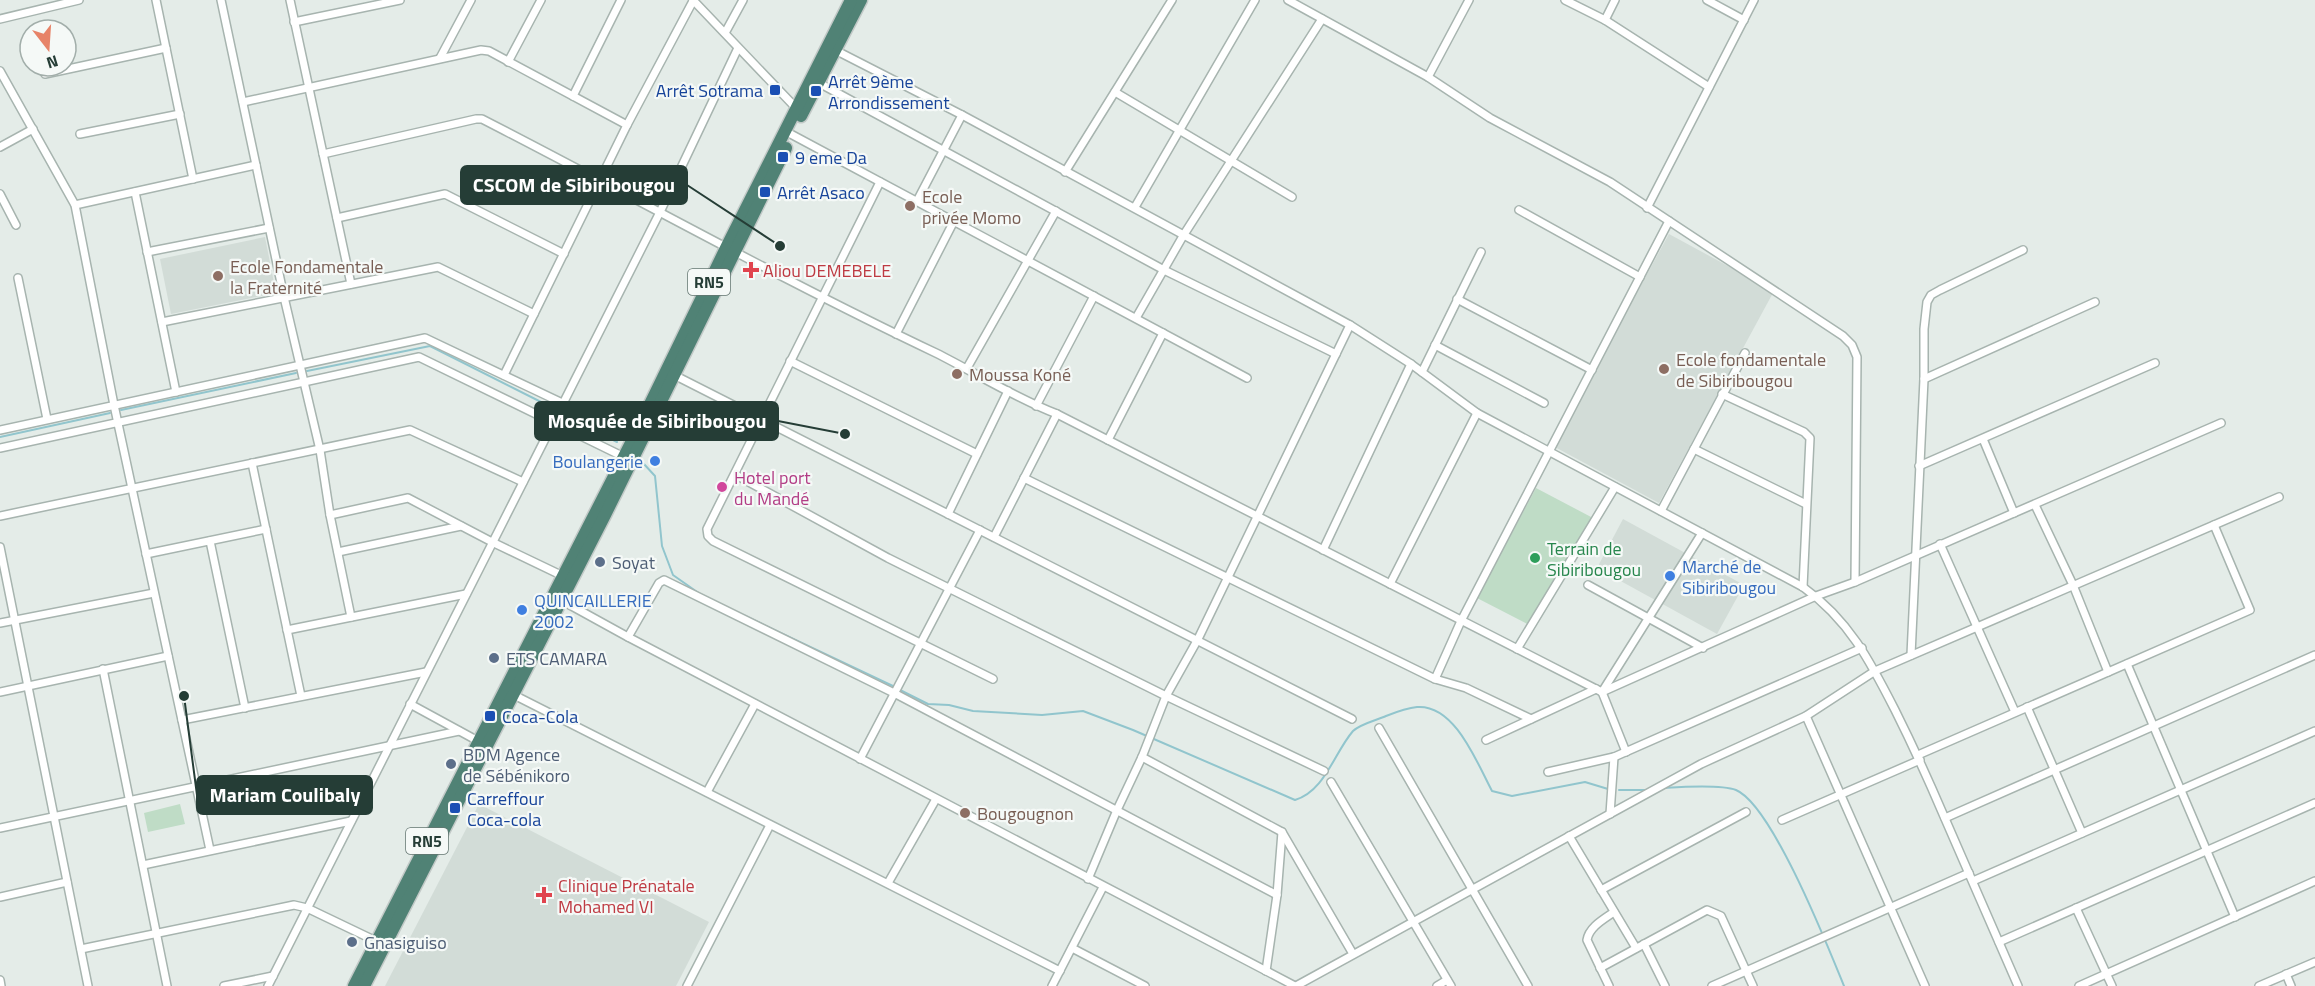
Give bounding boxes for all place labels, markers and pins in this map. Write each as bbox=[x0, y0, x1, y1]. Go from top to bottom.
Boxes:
place label: Arrêt 9ème Arrondissement bbox=[828, 68, 950, 116]
place label: Arrêt Sotrama bbox=[656, 77, 763, 104]
marker: Arrêt Sotrama bbox=[768, 83, 782, 97]
marker: Arrêt 9ème Arrondissement bbox=[809, 84, 823, 98]
place label: 9 eme Da bbox=[795, 144, 867, 171]
marker: 9 eme Da bbox=[776, 150, 790, 164]
callout: CSCOM de Sibiribougou bbox=[461, 166, 687, 204]
place label: Arrêt Asaco bbox=[777, 179, 865, 206]
place label: Ecole privée Momo bbox=[922, 183, 1021, 231]
marker: Arrêt Asaco bbox=[758, 185, 772, 199]
marker: Ecole privée Momo bbox=[903, 199, 917, 213]
place label: Ecole Fondamentale la Fraternité bbox=[230, 253, 383, 301]
place label: Aliou DEMEBELE bbox=[763, 257, 891, 284]
marker: Aliou DEMEBELE bbox=[744, 263, 758, 277]
marker: Ecole Fondamentale la Fraternité bbox=[211, 269, 225, 283]
place label: Ecole fondamentale de Sibiribougou bbox=[1676, 346, 1826, 394]
place label: Moussa Koné bbox=[969, 361, 1071, 388]
marker: Ecole fondamentale de Sibiribougou bbox=[1657, 362, 1671, 376]
marker: Moussa Koné bbox=[950, 367, 964, 381]
callout: Mosquée de Sibiribougou bbox=[535, 402, 778, 440]
place label: Boulangerie bbox=[552, 448, 643, 475]
marker: Boulangerie bbox=[648, 454, 662, 468]
place label: Hotel port du Mandé bbox=[734, 464, 811, 512]
marker: Hotel port du Mandé bbox=[715, 480, 729, 494]
place label: Terrain de Sibiribougou bbox=[1547, 535, 1641, 583]
place label: Soyat bbox=[612, 549, 656, 576]
marker: Terrain de Sibiribougou bbox=[1528, 551, 1542, 565]
place label: Marché de Sibiribougou bbox=[1682, 553, 1776, 601]
marker: Soyat bbox=[593, 555, 607, 569]
marker: Marché de Sibiribougou bbox=[1663, 569, 1677, 583]
place label: QUINCAILLERIE 2002 bbox=[534, 587, 652, 635]
marker: QUINCAILLERIE 2002 bbox=[515, 603, 529, 617]
place label: ETS CAMARA bbox=[506, 645, 607, 672]
marker: ETS CAMARA bbox=[487, 651, 501, 665]
place label: Coca-Cola bbox=[502, 703, 578, 730]
marker: Coca-Cola bbox=[483, 709, 497, 723]
place label: BDM Agence de Sébénikoro bbox=[463, 741, 570, 789]
marker: BDM Agence de Sébénikoro bbox=[444, 757, 458, 771]
callout: Mariam Coulibaly bbox=[197, 776, 372, 814]
place label: Carreffour Coca-cola bbox=[467, 785, 544, 833]
place label: Bougougnon bbox=[977, 800, 1074, 827]
marker: Carreffour Coca-cola bbox=[448, 801, 462, 815]
marker: Bougougnon bbox=[958, 806, 972, 820]
place label: Clinique Prénatale Mohamed VI bbox=[558, 872, 695, 920]
marker: Clinique Prénatale Mohamed VI bbox=[535, 886, 553, 904]
place label: Gnasiguiso bbox=[364, 929, 447, 956]
marker: Gnasiguiso bbox=[345, 935, 359, 949]

